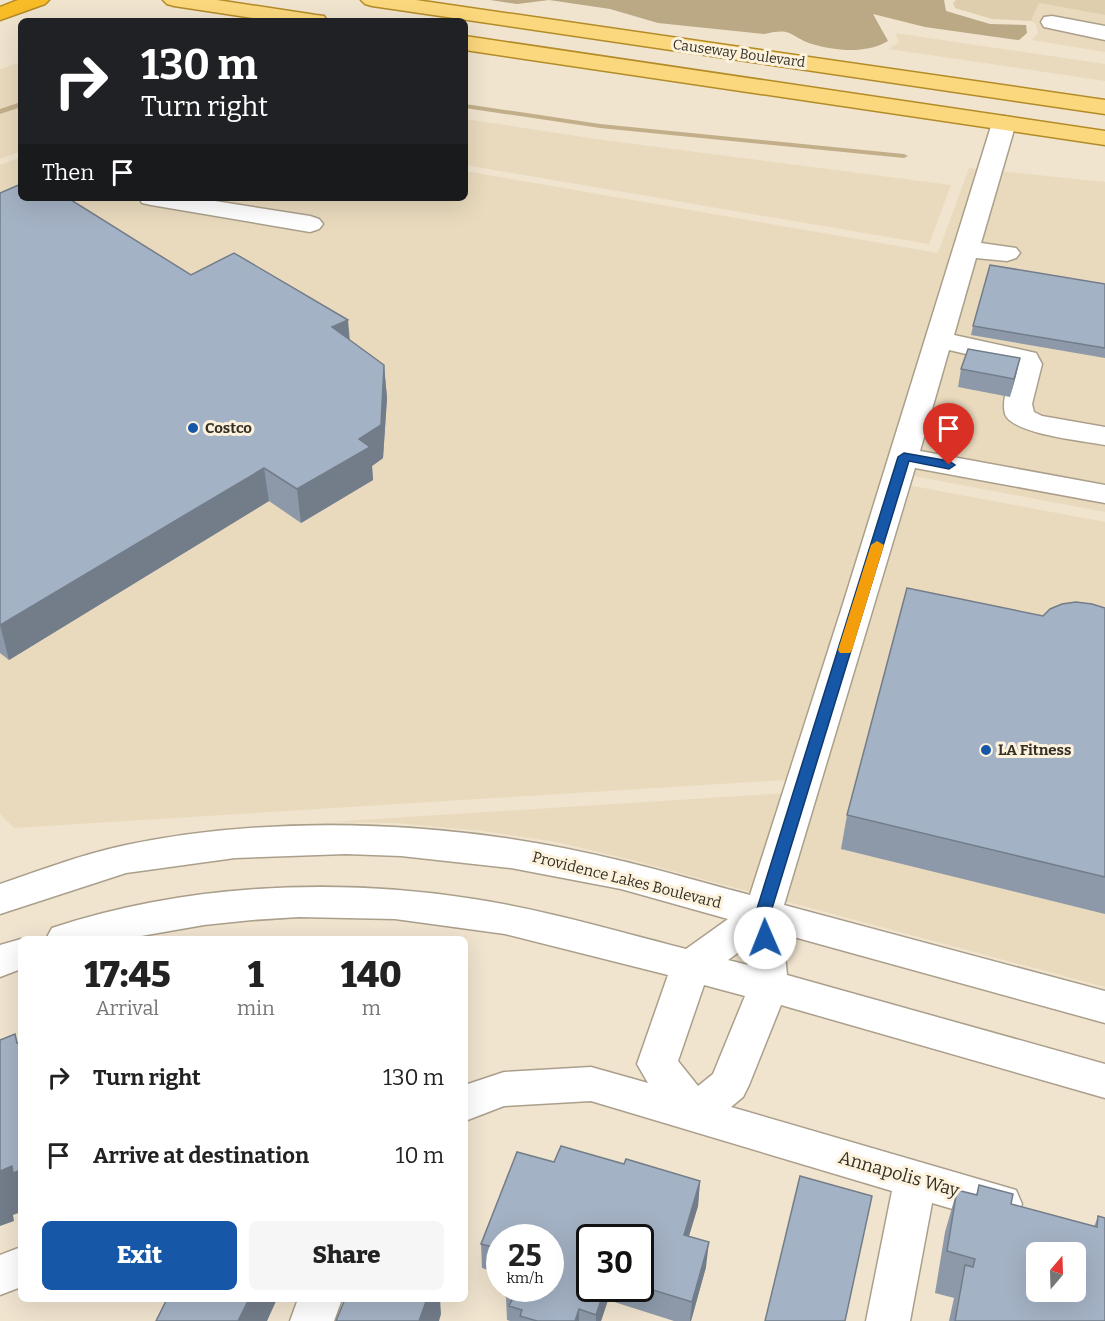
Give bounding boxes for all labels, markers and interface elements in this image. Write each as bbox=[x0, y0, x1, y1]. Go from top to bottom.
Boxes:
street label: Causeway Boulevard bbox=[672, 36, 806, 71]
text: 130 m bbox=[141, 40, 258, 90]
icon: right bbox=[42, 42, 120, 120]
text: Turn right bbox=[141, 91, 268, 123]
icon: arrive bbox=[106, 156, 139, 189]
text: Then bbox=[42, 159, 94, 186]
pin bbox=[923, 403, 974, 465]
icon: arrive bbox=[932, 412, 965, 445]
place label: Costco bbox=[205, 419, 252, 437]
marker: Costco bbox=[186, 421, 200, 435]
place label: LA Fitness bbox=[998, 741, 1071, 759]
marker: LA Fitness bbox=[979, 743, 993, 757]
street label: Providence Lakes Boulevard bbox=[531, 848, 723, 912]
position arrow bbox=[733, 906, 797, 970]
text: 17:45 bbox=[84, 953, 171, 997]
text: 1 bbox=[248, 953, 264, 997]
text: 140 bbox=[341, 953, 402, 997]
text: Arrival bbox=[96, 996, 159, 1020]
text: min bbox=[237, 996, 275, 1020]
text: m bbox=[362, 996, 381, 1020]
icon: right bbox=[42, 1061, 75, 1094]
text: Turn right bbox=[93, 1064, 201, 1091]
text: 130 m bbox=[383, 1064, 444, 1091]
icon: arrive bbox=[42, 1139, 75, 1172]
text: Arrive at destination bbox=[93, 1142, 309, 1169]
text: 10 m bbox=[396, 1142, 444, 1169]
street label: Annapolis Way bbox=[836, 1146, 962, 1202]
button: Exit bbox=[42, 1221, 237, 1290]
button: Share bbox=[249, 1221, 444, 1290]
speed limit sign: 30 bbox=[576, 1224, 654, 1302]
text: 25 bbox=[508, 1238, 542, 1274]
north arrow bbox=[1026, 1242, 1086, 1302]
map controls bbox=[1026, 1242, 1086, 1302]
text: km/h bbox=[506, 1269, 544, 1287]

